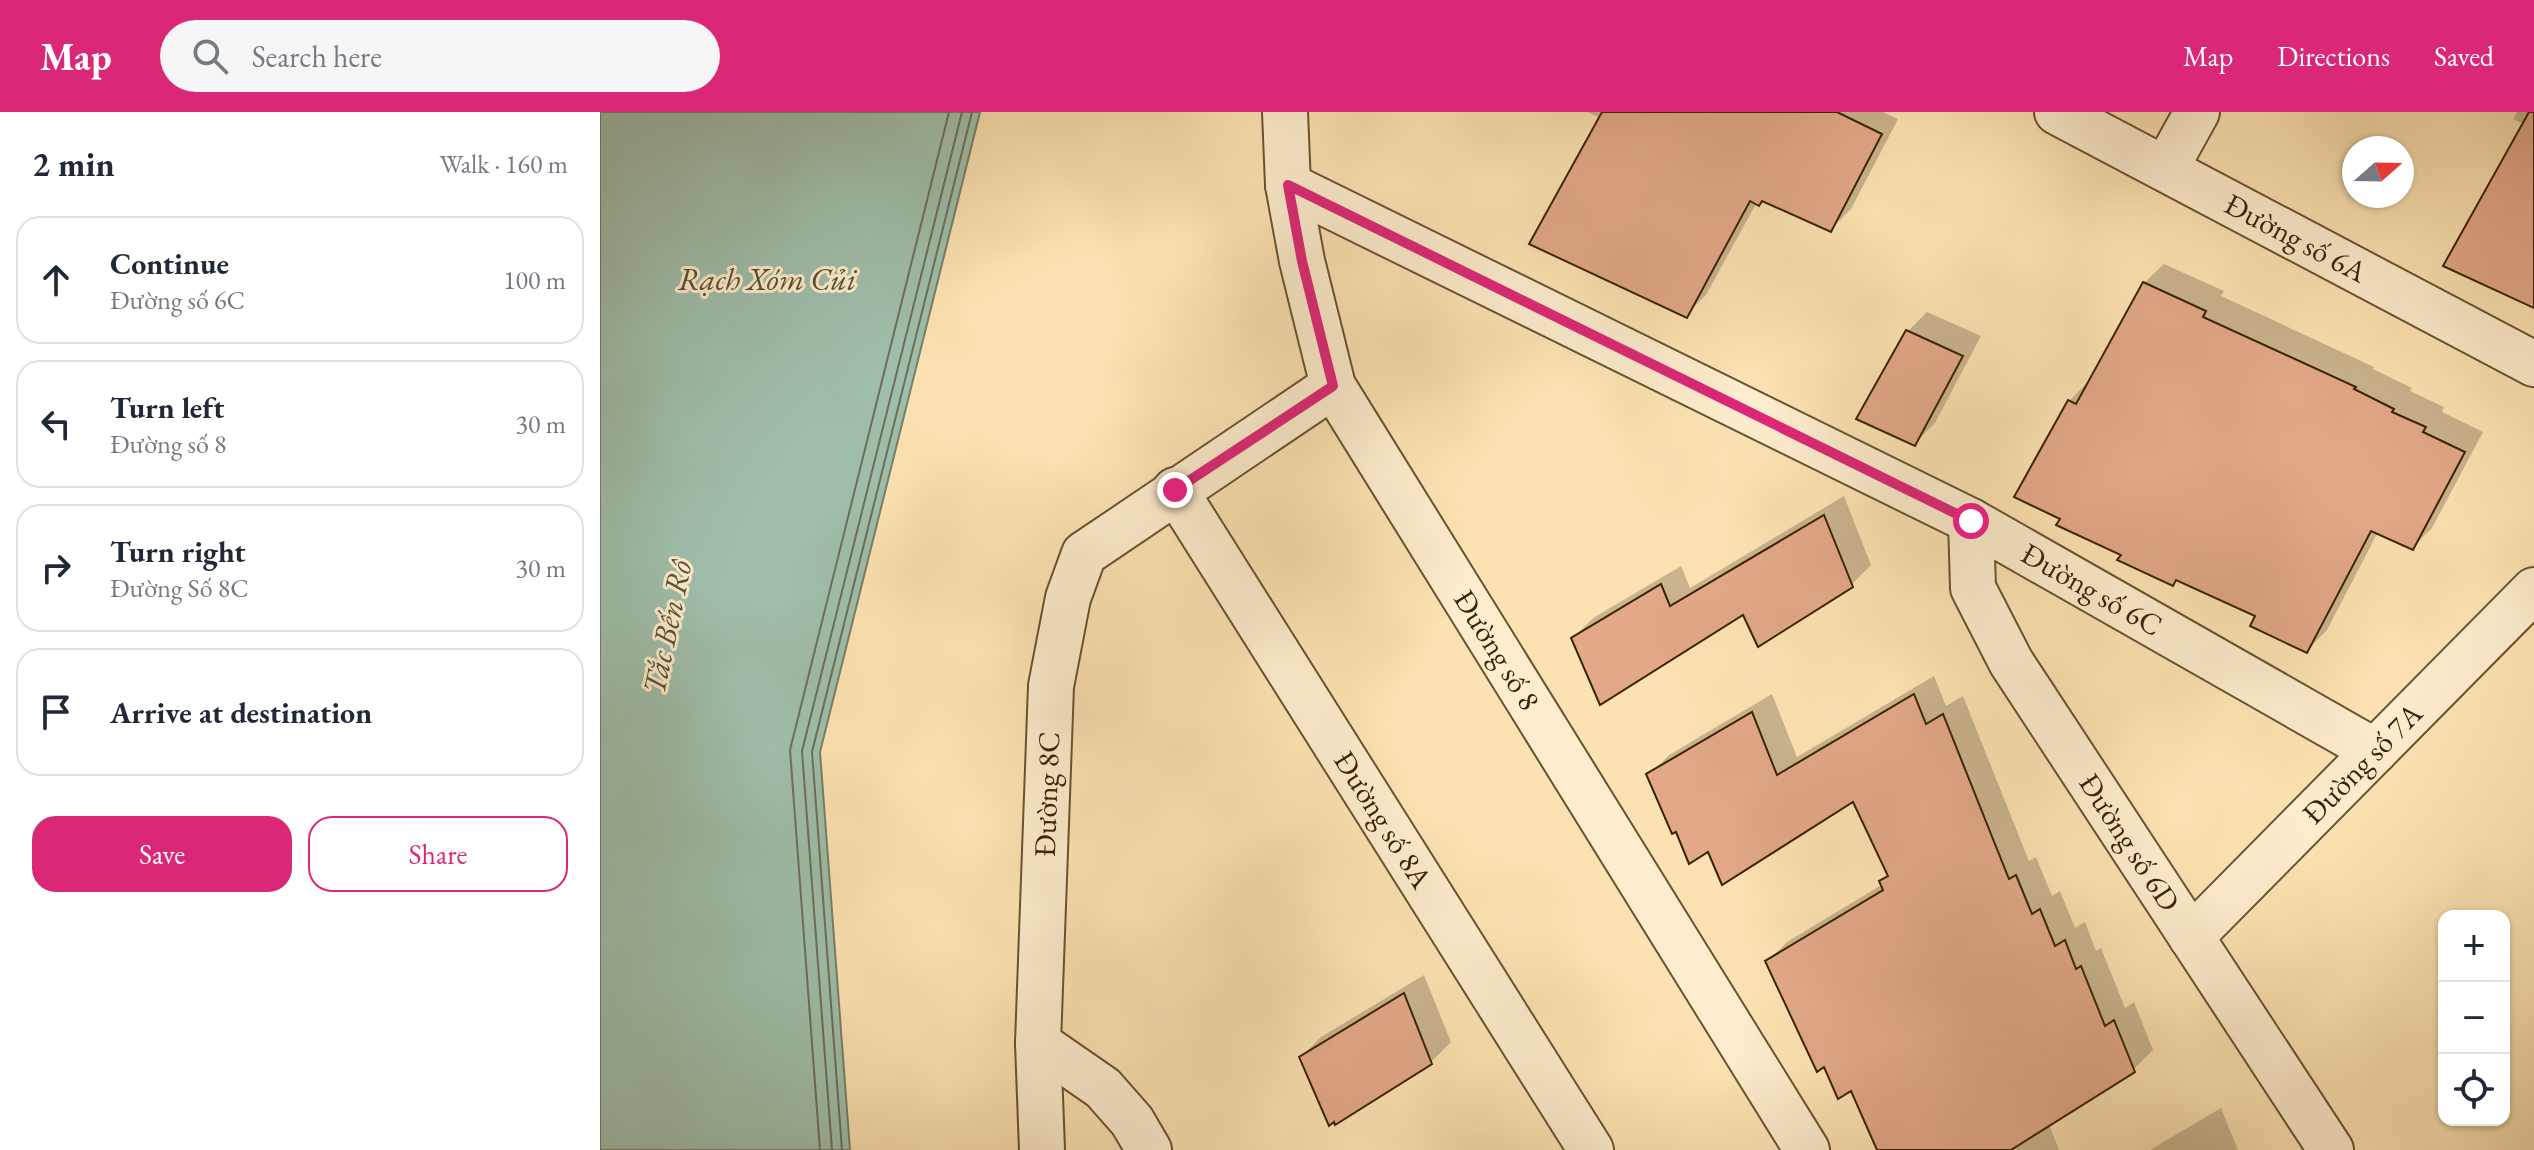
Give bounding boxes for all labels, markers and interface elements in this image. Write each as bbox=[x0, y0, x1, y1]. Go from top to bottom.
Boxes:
search box bbox=[160, 20, 720, 92]
text: Map bbox=[40, 32, 112, 81]
icon: search bbox=[188, 34, 232, 78]
text: Search here bbox=[252, 37, 382, 76]
text: Map bbox=[2183, 38, 2233, 74]
text: Directions bbox=[2277, 38, 2390, 74]
text: Saved bbox=[2434, 38, 2494, 74]
north arrow bbox=[2342, 136, 2414, 208]
text: 2 min bbox=[32, 142, 115, 186]
text: Walk · 160 m bbox=[440, 147, 568, 181]
street label: Đường số 6A bbox=[2218, 184, 2374, 291]
text: Continue bbox=[110, 244, 229, 283]
icon: ahead bbox=[34, 258, 78, 302]
water label: Rạch Xóm Củi bbox=[678, 258, 858, 300]
text: 100 m bbox=[503, 263, 566, 297]
text: Đường số 6C bbox=[110, 283, 245, 317]
text: Turn left bbox=[110, 388, 224, 427]
icon: left bbox=[34, 402, 78, 446]
text: 30 m bbox=[516, 407, 566, 441]
text: Đường số 8 bbox=[110, 427, 227, 461]
route end bbox=[1157, 472, 1193, 508]
route start bbox=[1953, 503, 1989, 539]
text: Turn right bbox=[110, 532, 246, 571]
street label: Đường số 6C bbox=[2015, 534, 2169, 645]
icon: right bbox=[34, 546, 78, 590]
text: 30 m bbox=[516, 551, 566, 585]
water label: Tắc Bến Rô bbox=[632, 555, 702, 698]
text: Đường Số 8C bbox=[110, 571, 249, 605]
street label: Đường số 8 bbox=[1445, 582, 1549, 717]
icon: arrive bbox=[34, 690, 78, 734]
text: Arrive at destination bbox=[110, 693, 372, 732]
street label: Đường số 7A bbox=[2294, 694, 2431, 832]
street label: Đường 8C bbox=[1025, 731, 1068, 858]
street label: Đường số 8A bbox=[1325, 744, 1441, 896]
street label: Đường số 6D bbox=[2070, 766, 2189, 919]
button: Save bbox=[32, 816, 292, 892]
button: Share bbox=[308, 816, 568, 892]
map controls bbox=[2438, 910, 2510, 1126]
button: + bbox=[2438, 910, 2510, 982]
button: − bbox=[2438, 982, 2510, 1054]
button: locate bbox=[2438, 1054, 2510, 1126]

